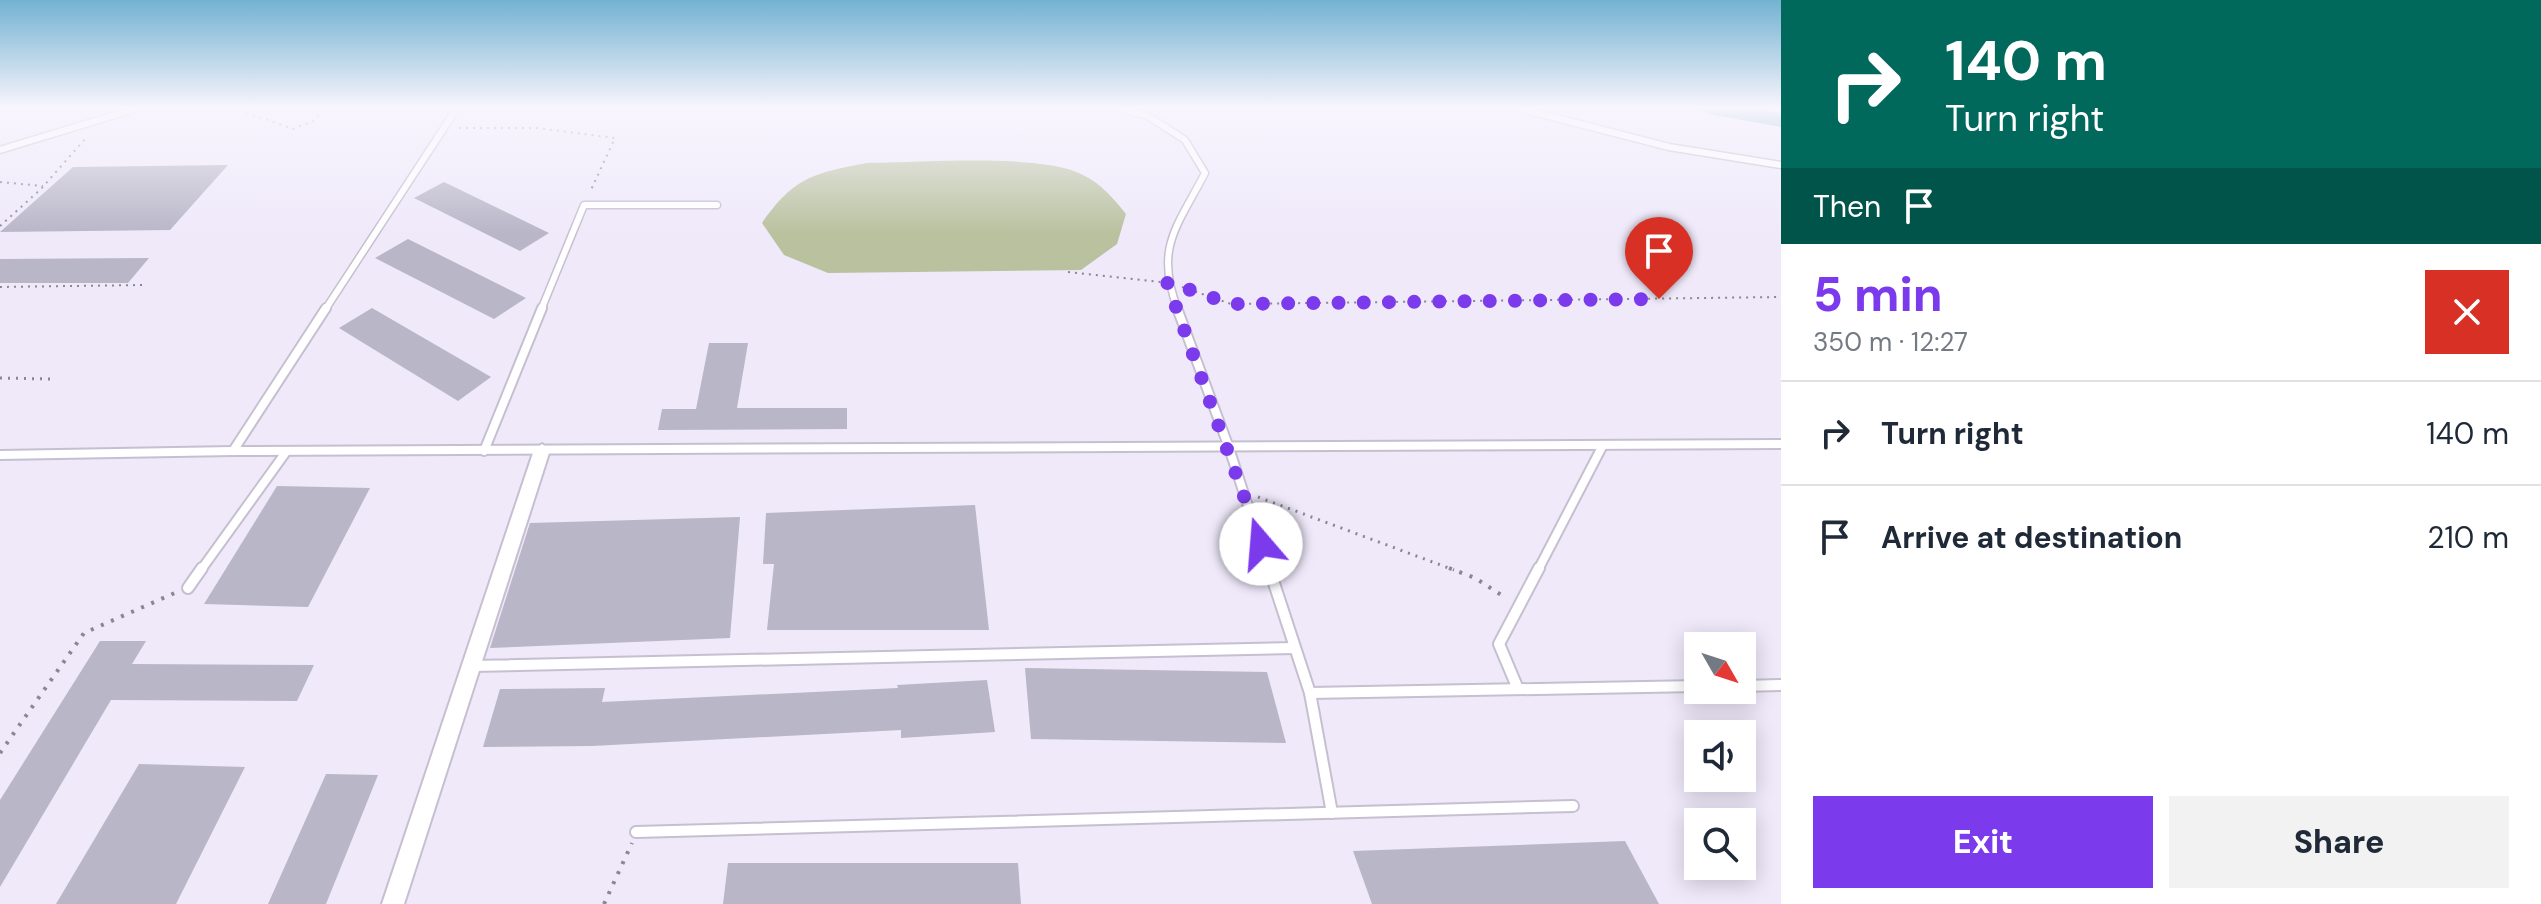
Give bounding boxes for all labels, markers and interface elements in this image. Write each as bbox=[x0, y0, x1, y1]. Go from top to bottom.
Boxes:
text: 140 m bbox=[1945, 24, 2107, 97]
icon: right bbox=[1813, 32, 1917, 136]
text: Turn right bbox=[1945, 95, 2104, 142]
icon: arrive bbox=[1897, 184, 1941, 228]
text: Then bbox=[1813, 187, 1881, 226]
pin bbox=[1625, 217, 1693, 299]
icon: arrive bbox=[1637, 229, 1681, 273]
text: 5 min bbox=[1813, 263, 1943, 326]
button: close bbox=[2425, 270, 2509, 354]
text: 350 m · 12:27 bbox=[1813, 325, 1968, 359]
icon: right bbox=[1813, 411, 1857, 455]
text: Turn right bbox=[1881, 414, 2024, 453]
text: 140 m bbox=[2426, 414, 2509, 453]
position arrow bbox=[1219, 502, 1303, 586]
icon: arrive bbox=[1813, 515, 1857, 559]
text: Arrive at destination bbox=[1881, 518, 2182, 557]
text: 210 m bbox=[2427, 518, 2509, 557]
north arrow bbox=[1684, 632, 1756, 704]
map controls bbox=[1684, 632, 1756, 880]
button: sound bbox=[1684, 720, 1756, 792]
button: Exit bbox=[1813, 796, 2153, 888]
button: Share bbox=[2169, 796, 2509, 888]
button: search bbox=[1684, 808, 1756, 880]

